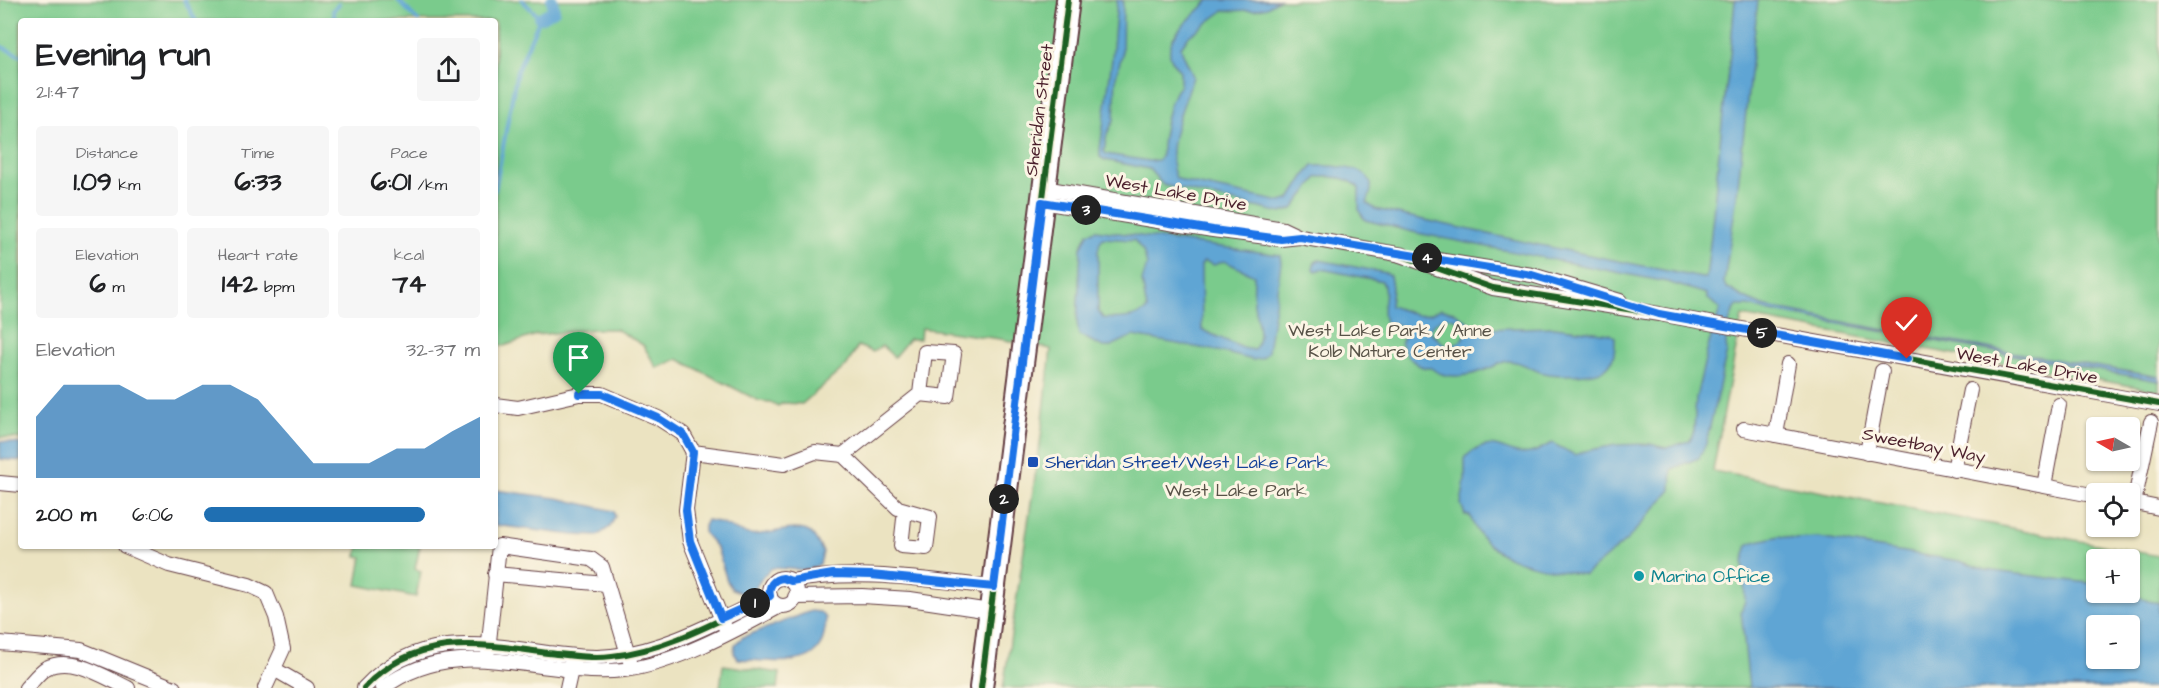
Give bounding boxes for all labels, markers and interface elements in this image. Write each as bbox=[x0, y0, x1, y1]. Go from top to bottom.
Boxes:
text: Evening run bbox=[36, 32, 210, 78]
button: share bbox=[417, 38, 480, 101]
street label: Sheridan Street bbox=[1019, 42, 1060, 178]
text: 21:47 bbox=[36, 78, 79, 106]
text: Distance bbox=[76, 142, 138, 164]
text: Time bbox=[241, 142, 275, 164]
text: Pace bbox=[390, 142, 428, 164]
text: 1.09 bbox=[74, 164, 112, 200]
text: 6:33 bbox=[234, 164, 282, 200]
text: 6:01 bbox=[371, 164, 411, 200]
street label: West Lake Drive bbox=[1103, 168, 1249, 217]
text: km bbox=[112, 174, 140, 196]
text: /km bbox=[411, 174, 447, 196]
pin: 3 bbox=[1071, 195, 1101, 225]
text: 3 bbox=[1082, 199, 1090, 221]
pin: 4 bbox=[1412, 243, 1442, 273]
text: Elevation bbox=[76, 244, 138, 266]
text: Heart rate bbox=[218, 244, 298, 266]
text: kcal bbox=[394, 244, 424, 266]
text: 4 bbox=[1422, 247, 1432, 269]
text: 6 bbox=[89, 266, 106, 302]
text: 142 bbox=[222, 266, 258, 302]
text: 74 bbox=[392, 266, 426, 302]
text: m bbox=[106, 276, 125, 298]
text: bpm bbox=[258, 276, 294, 298]
pin bbox=[1881, 297, 1932, 359]
icon: check bbox=[1890, 306, 1923, 339]
park label: West Lake Park / Anne Kolb Nature Center bbox=[1288, 318, 1492, 364]
pin: 5 bbox=[1747, 318, 1777, 348]
text: 5 bbox=[1756, 322, 1768, 344]
pin bbox=[553, 332, 604, 394]
text: Elevation bbox=[36, 336, 115, 364]
text: 32–37 m bbox=[406, 336, 480, 364]
icon: arrive bbox=[562, 341, 595, 374]
street label: West Lake Drive bbox=[1954, 341, 2100, 390]
north arrow bbox=[2086, 417, 2140, 471]
map controls bbox=[2086, 417, 2140, 669]
street label: Sweetbay Way bbox=[1860, 421, 1988, 471]
place label: Sheridan Street/West Lake Park bbox=[1045, 450, 1328, 475]
marker: Sheridan Street/West Lake Park bbox=[1026, 455, 1040, 469]
park label: West Lake Park bbox=[1165, 478, 1307, 503]
button: locate bbox=[2086, 483, 2140, 537]
pin: 2 bbox=[989, 484, 1019, 514]
text: 2 bbox=[999, 488, 1009, 510]
text: 200 m bbox=[36, 501, 96, 529]
text: 6:06 bbox=[132, 501, 173, 529]
button: + bbox=[2086, 549, 2140, 603]
place label: Marina Office bbox=[1651, 564, 1771, 589]
marker: Marina Office bbox=[1632, 569, 1646, 583]
pin: 1 bbox=[740, 588, 770, 618]
text: 1 bbox=[754, 592, 756, 614]
button: − bbox=[2086, 615, 2140, 669]

